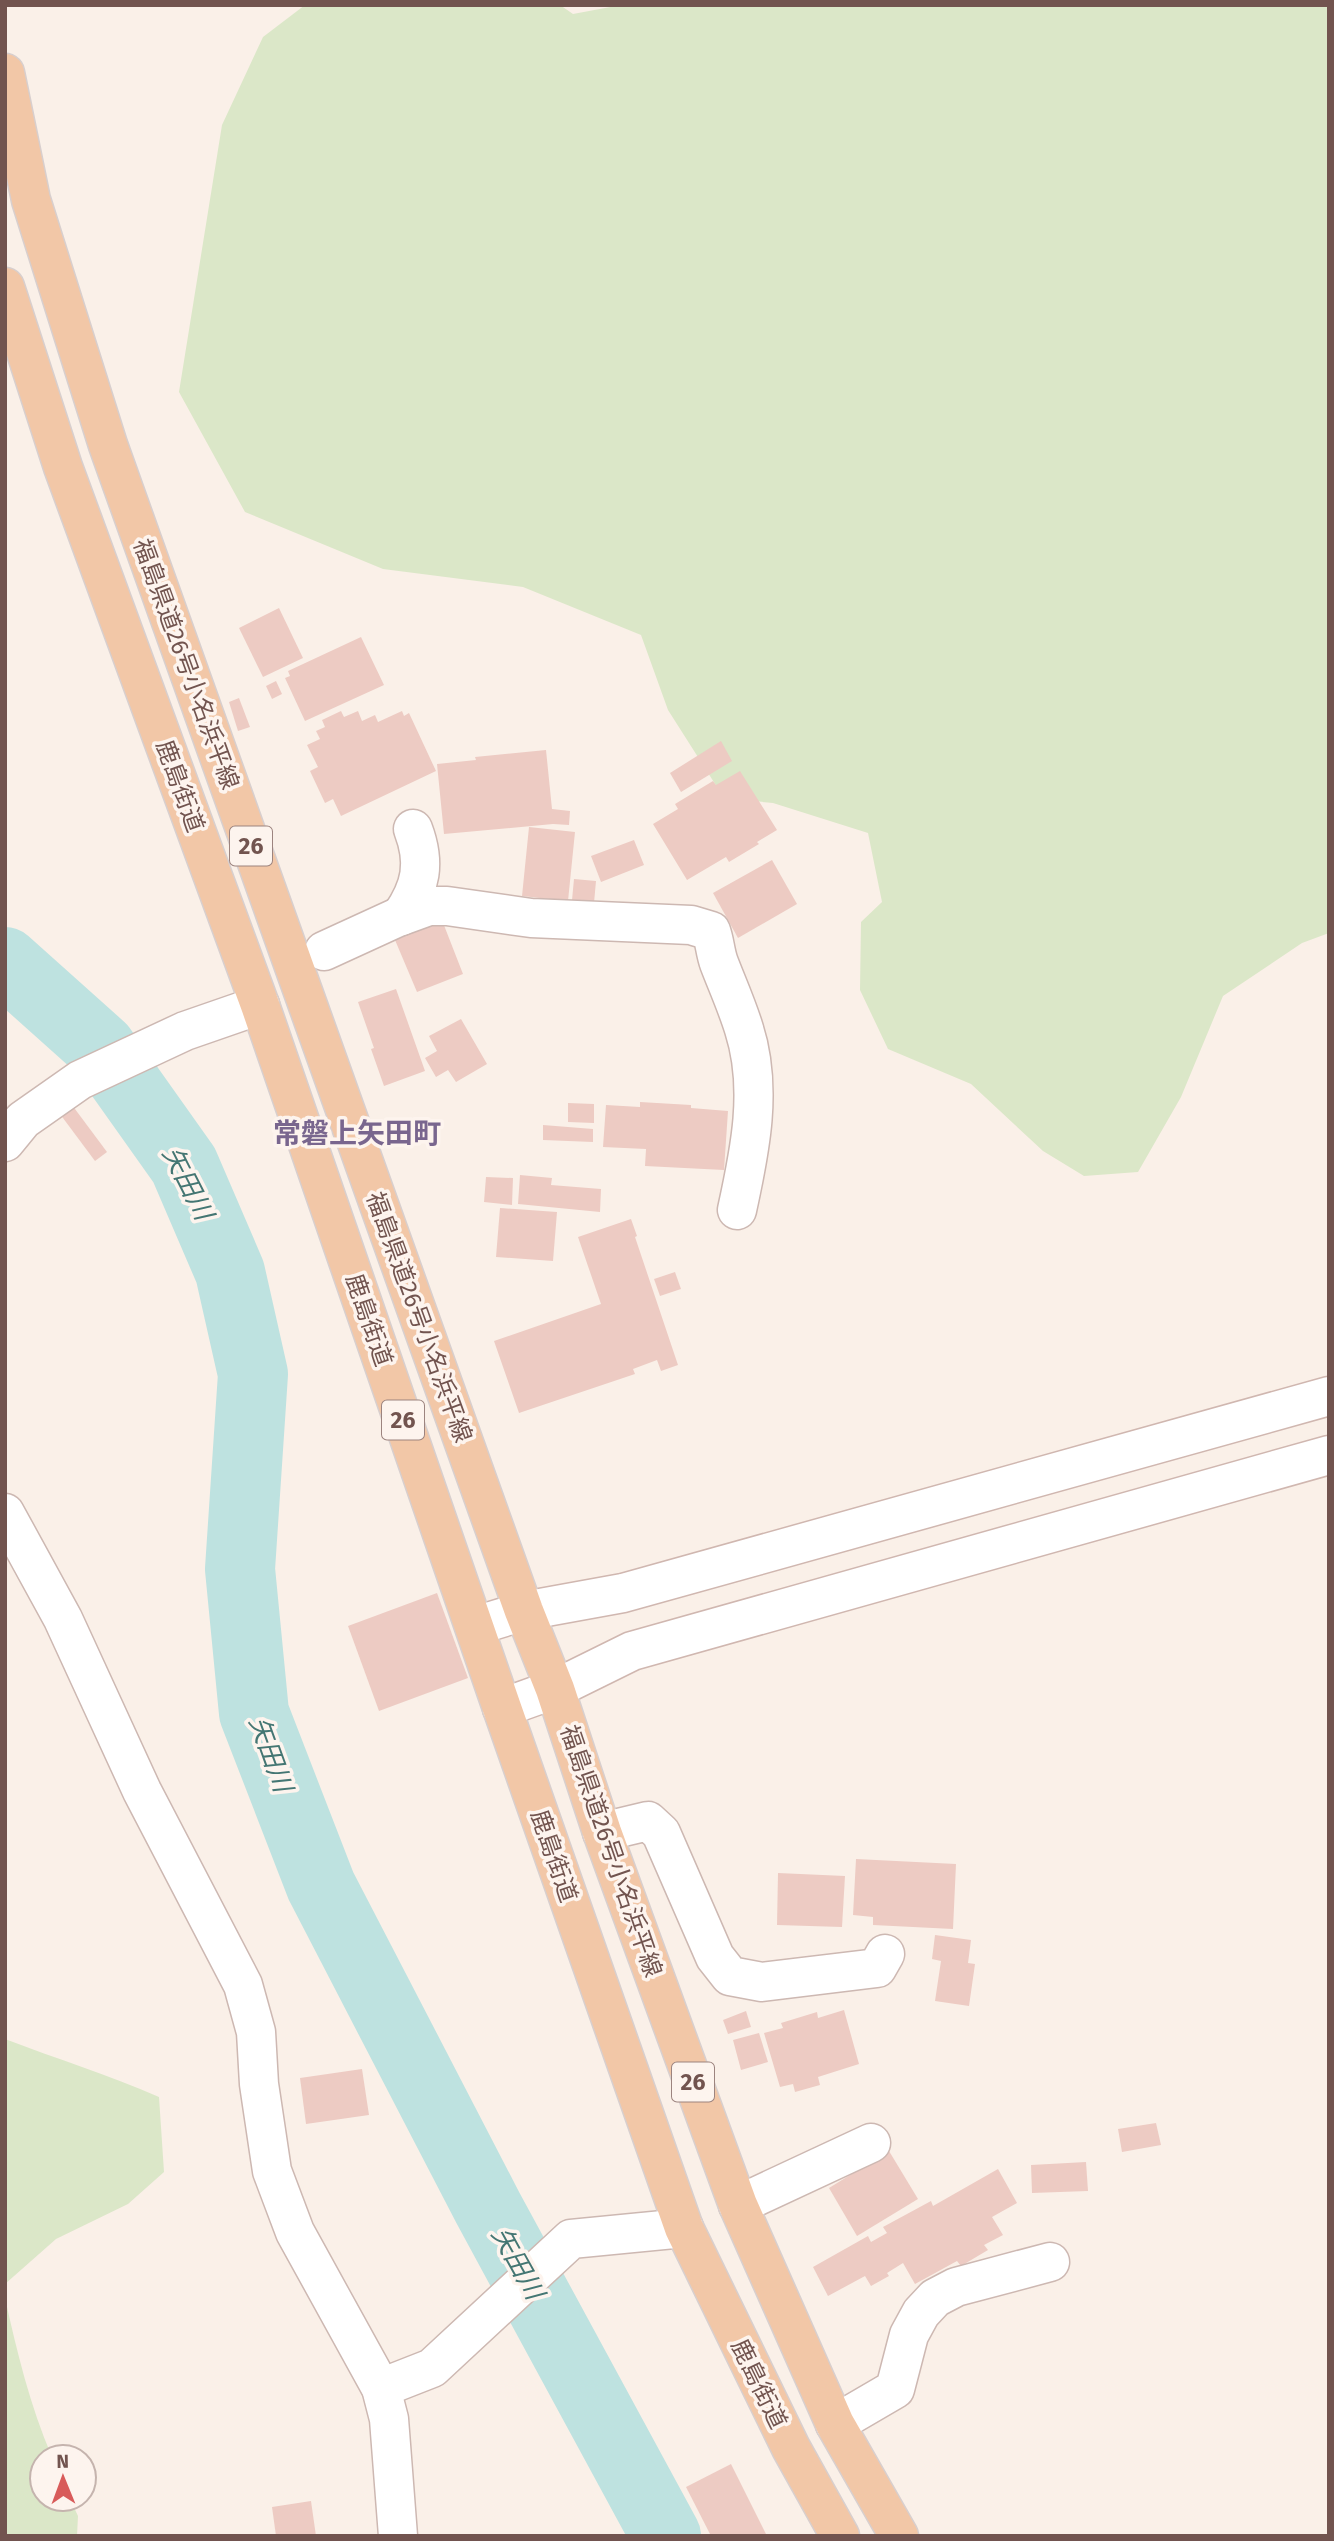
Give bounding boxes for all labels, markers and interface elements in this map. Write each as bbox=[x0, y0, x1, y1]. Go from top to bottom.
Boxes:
street label: 福島県道26号小名浜平線 bbox=[128, 535, 244, 793]
street label: 鹿島街道 bbox=[150, 736, 210, 836]
road number: 26 bbox=[230, 826, 272, 866]
district label: 常磐上矢田町 bbox=[273, 1117, 441, 1150]
water label: 矢田川 bbox=[156, 1141, 220, 1228]
street label: 福島県道26号小名浜平線 bbox=[360, 1188, 478, 1446]
street label: 鹿島街道 bbox=[340, 1270, 398, 1370]
road number: 26 bbox=[382, 1400, 424, 1440]
water label: 矢田川 bbox=[243, 1712, 299, 1799]
street label: 福島県道26号小名浜平線 bbox=[555, 1721, 667, 1981]
street label: 鹿島街道 bbox=[525, 1806, 583, 1906]
road number: 26 bbox=[672, 2062, 714, 2102]
water label: 矢田川 bbox=[485, 2222, 551, 2307]
street label: 鹿島街道 bbox=[725, 2335, 793, 2433]
north arrow bbox=[28, 2443, 98, 2513]
text: N bbox=[56, 2450, 69, 2473]

